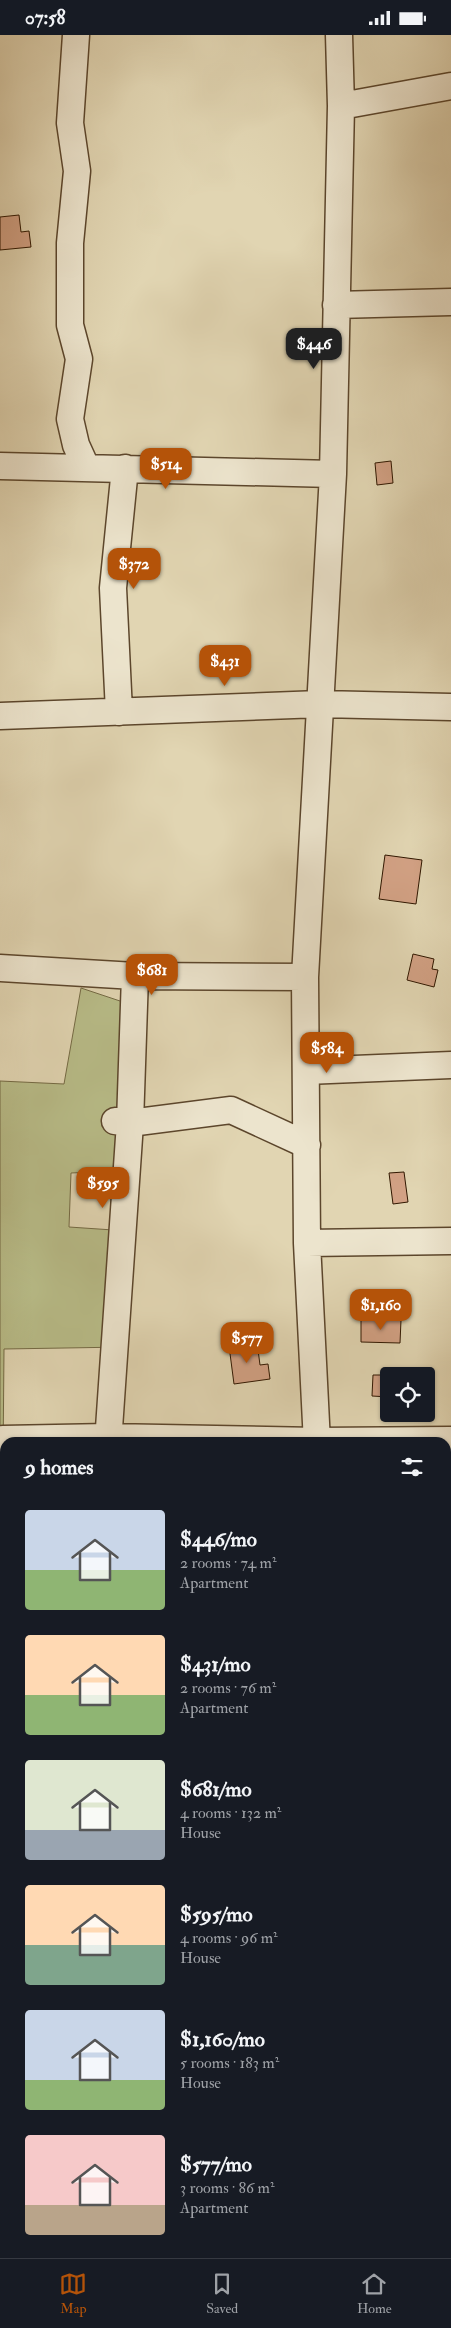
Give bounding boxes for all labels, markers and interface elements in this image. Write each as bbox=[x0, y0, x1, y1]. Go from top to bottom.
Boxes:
text: 07:58 bbox=[25, 6, 65, 30]
pin: $446 bbox=[284, 327, 344, 370]
text: $446 bbox=[297, 334, 331, 354]
pin: $514 bbox=[136, 447, 196, 490]
text: $514 bbox=[151, 454, 181, 474]
pin: $372 bbox=[104, 547, 164, 590]
text: $372 bbox=[119, 554, 149, 574]
pin: $431 bbox=[195, 645, 255, 687]
text: $431 bbox=[210, 651, 240, 671]
pin: $681 bbox=[122, 953, 182, 996]
text: $681 bbox=[137, 960, 167, 980]
pin: $584 bbox=[297, 1031, 357, 1074]
text: $584 bbox=[311, 1038, 343, 1058]
pin: $595 bbox=[73, 1167, 133, 1209]
text: $595 bbox=[87, 1173, 119, 1193]
pin: $1,160 bbox=[340, 1289, 422, 1331]
text: $1,160 bbox=[361, 1295, 401, 1315]
pin: $577 bbox=[217, 1321, 277, 1364]
text: $577 bbox=[232, 1328, 262, 1348]
map controls bbox=[380, 1367, 435, 1422]
button: locate bbox=[380, 1367, 435, 1422]
icon: filters bbox=[398, 1453, 426, 1481]
text: 9 homes bbox=[25, 1454, 94, 1481]
text: $446/mo bbox=[180, 1526, 257, 1553]
icon: home bbox=[65, 1530, 125, 1590]
text: 2 rooms · 74 m² bbox=[180, 1553, 276, 1573]
text: Apartment bbox=[180, 1573, 248, 1593]
text: $431/mo bbox=[180, 1651, 251, 1678]
icon: home bbox=[65, 1655, 125, 1715]
text: 2 rooms · 76 m² bbox=[180, 1678, 276, 1698]
text: Apartment bbox=[180, 1698, 248, 1718]
text: $681/mo bbox=[180, 1776, 252, 1803]
icon: home bbox=[65, 1780, 125, 1840]
text: 4 rooms · 132 m² bbox=[180, 1803, 281, 1823]
text: House bbox=[180, 1823, 221, 1843]
text: $595/mo bbox=[180, 1901, 253, 1928]
icon: home bbox=[65, 1905, 125, 1965]
text: 4 rooms · 96 m² bbox=[180, 1928, 278, 1948]
text: House bbox=[180, 1948, 221, 1968]
text: $1,160/mo bbox=[180, 2026, 265, 2053]
icon: home bbox=[65, 2030, 125, 2090]
text: 5 rooms · 183 m² bbox=[180, 2053, 279, 2073]
text: House bbox=[180, 2073, 221, 2093]
text: $577/mo bbox=[180, 2151, 252, 2178]
icon: home bbox=[65, 2155, 125, 2215]
text: 3 rooms · 86 m² bbox=[180, 2178, 274, 2198]
text: Apartment bbox=[180, 2198, 248, 2218]
tab: Map bbox=[59, 2270, 87, 2317]
tab: Saved bbox=[206, 2270, 238, 2317]
tab: Home bbox=[357, 2270, 392, 2317]

